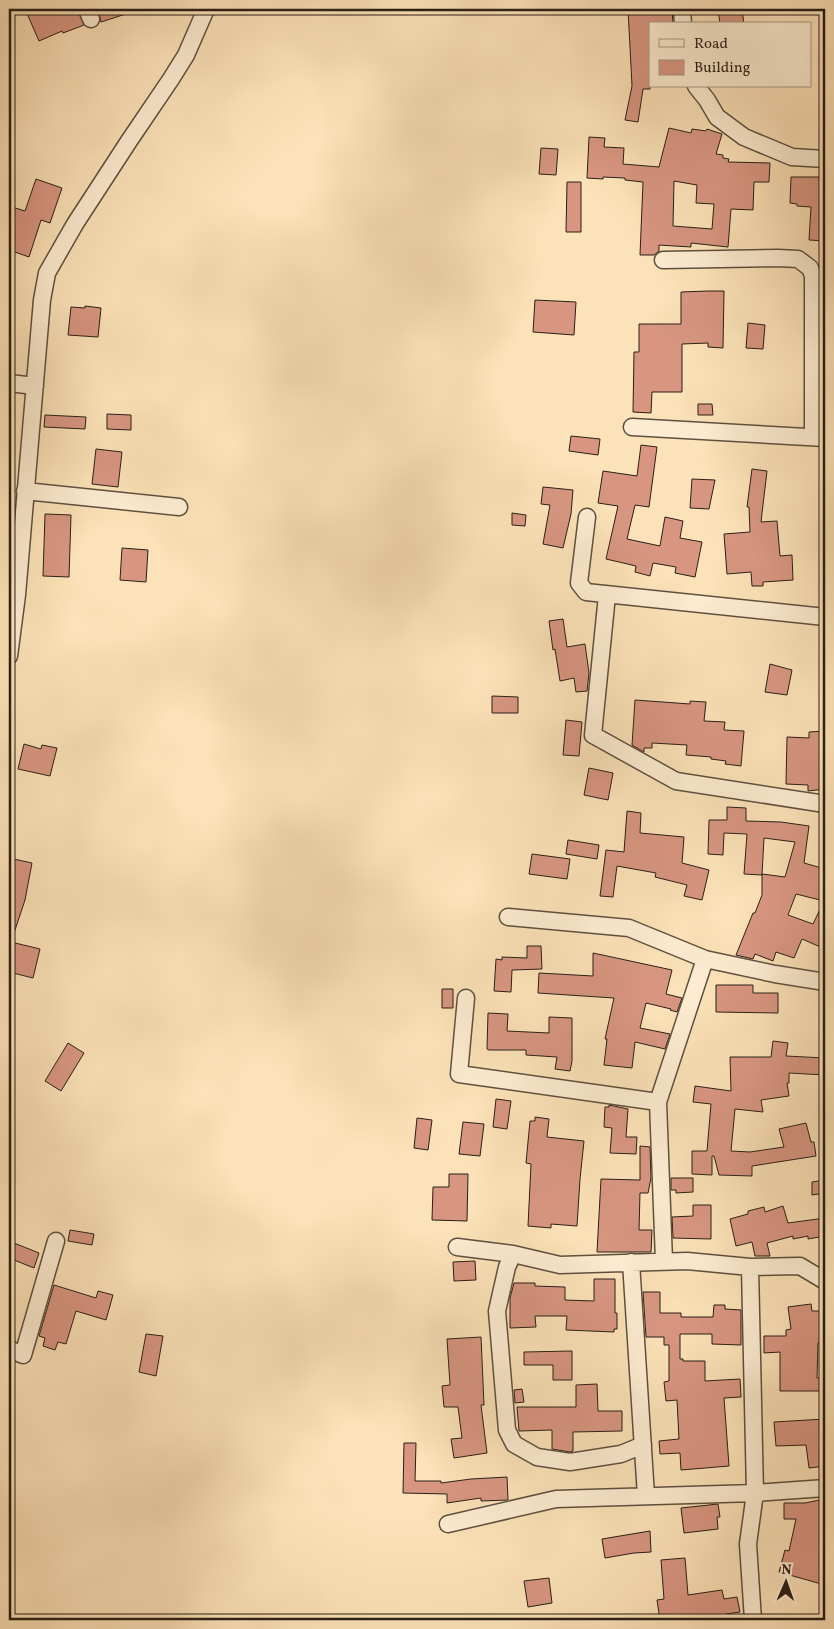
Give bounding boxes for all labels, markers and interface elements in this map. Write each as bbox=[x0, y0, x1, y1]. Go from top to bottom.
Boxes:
legend bbox=[649, 22, 812, 88]
text: Road bbox=[694, 34, 728, 55]
text: Building bbox=[694, 58, 751, 79]
north arrow bbox=[762, 1556, 812, 1606]
text: N bbox=[781, 1561, 792, 1580]

